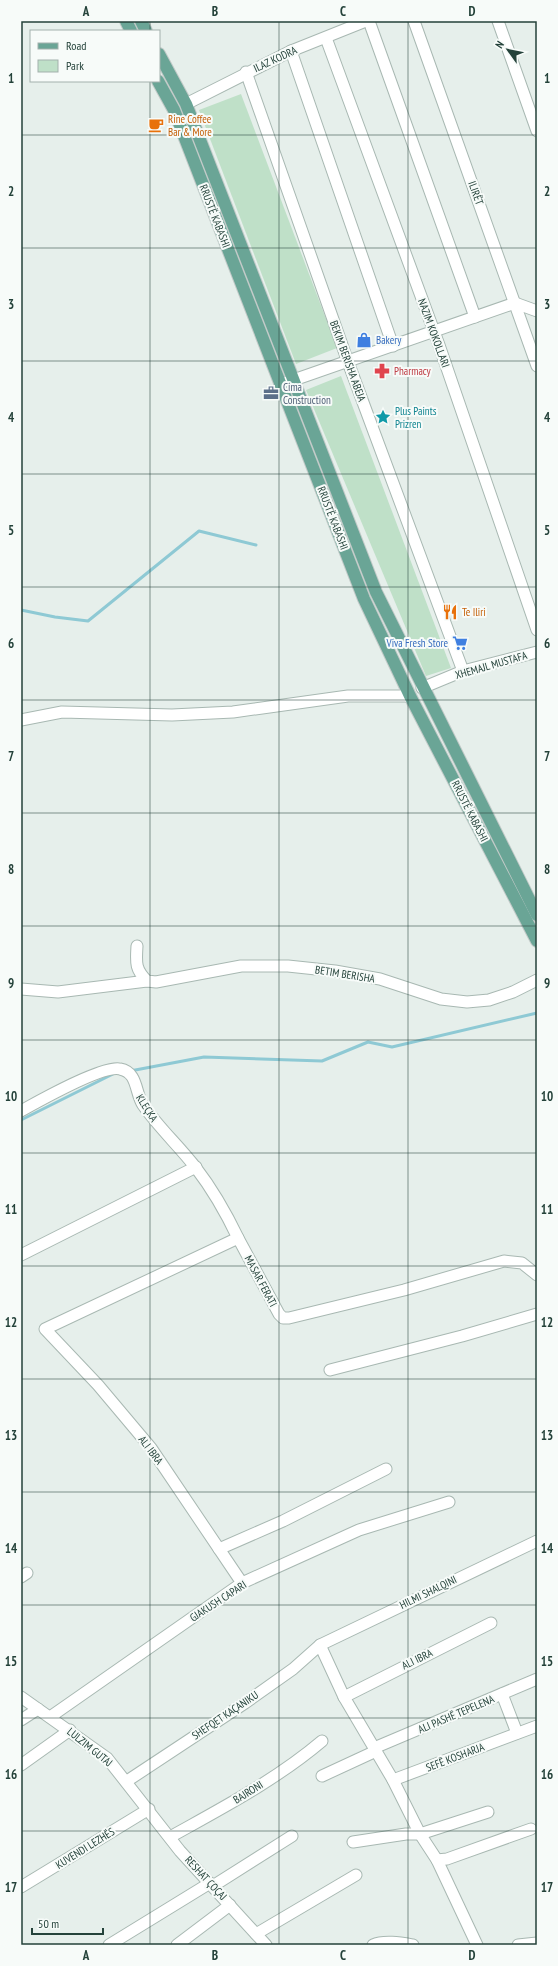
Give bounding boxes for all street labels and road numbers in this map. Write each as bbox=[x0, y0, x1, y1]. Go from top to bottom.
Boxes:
street label: ILAZ KODRA bbox=[251, 43, 300, 75]
street label: ILIRËT bbox=[465, 179, 487, 207]
street label: RRUSTË KABASHI bbox=[196, 182, 234, 250]
street label: NAZIM KOKOLLARI bbox=[415, 297, 453, 369]
street label: BEKIM BERISHA ABEJA bbox=[327, 318, 369, 404]
street label: RRUSTË KABASHI bbox=[314, 484, 352, 552]
street label: XHEMAJL MUSTAFA bbox=[453, 648, 529, 682]
street label: RRUSTË KABASHI bbox=[449, 778, 491, 844]
street label: BETIM BERISHA bbox=[314, 962, 377, 986]
street label: KLEÇKA bbox=[133, 1092, 162, 1125]
street label: MASAR FERATI bbox=[242, 1253, 280, 1309]
street label: ALI IBRA bbox=[136, 1433, 167, 1468]
street label: HILMI SHALQINI bbox=[397, 1572, 459, 1612]
street label: GJAKUSH CAPARI bbox=[187, 1577, 249, 1625]
street label: ALI IBRA bbox=[399, 1645, 435, 1672]
street label: SHEFQET KAÇANIKU bbox=[189, 1687, 261, 1742]
street label: ALI PASHË TEPELENA bbox=[416, 1691, 497, 1736]
street label: LULZIM GUTAJ bbox=[64, 1724, 116, 1770]
street label: SEFË KOSHARJA bbox=[424, 1739, 487, 1775]
street label: BAJRONI bbox=[230, 1777, 266, 1807]
street label: KUVENDI LEZHËS bbox=[53, 1824, 117, 1872]
street label: RESHAT ÇOÇAJ bbox=[182, 1853, 230, 1903]

